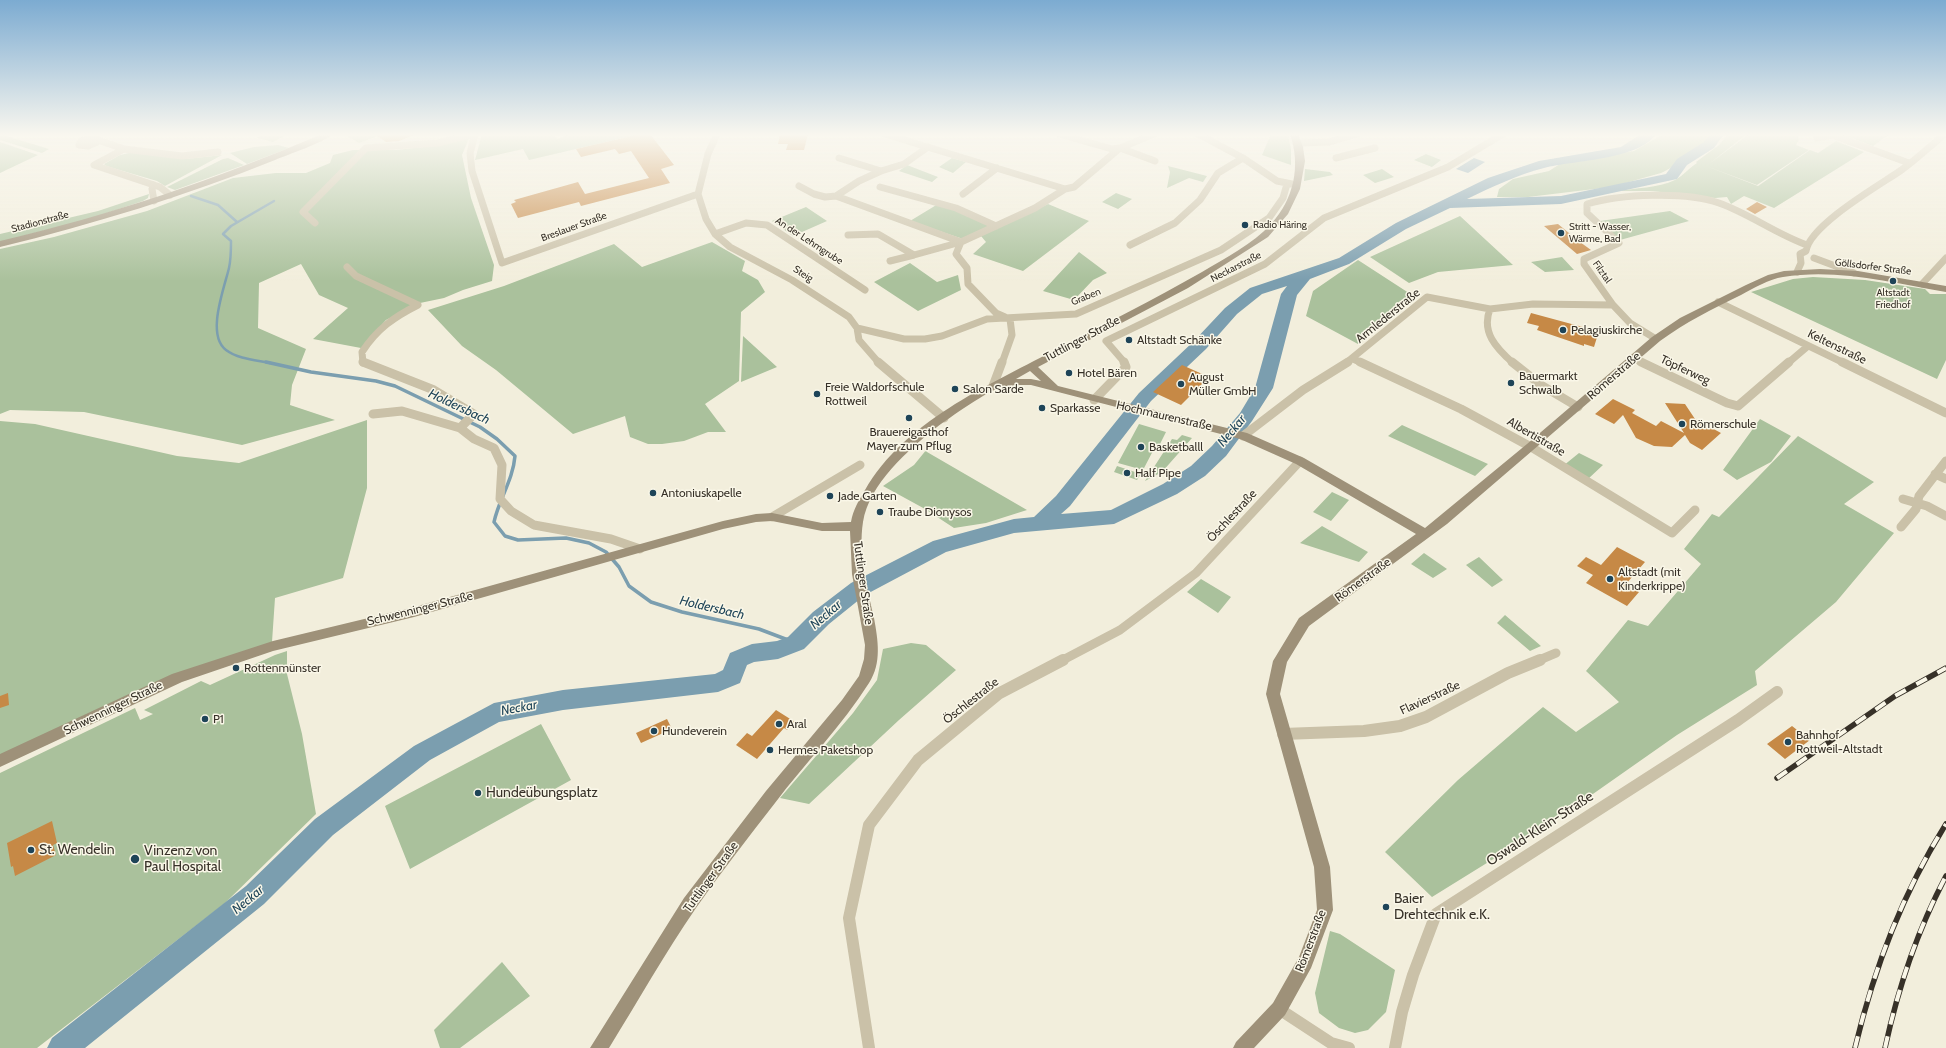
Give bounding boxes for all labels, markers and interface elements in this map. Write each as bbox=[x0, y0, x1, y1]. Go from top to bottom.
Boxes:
street label: Stadionstraße bbox=[10, 209, 70, 235]
street label: Breslauer Straße bbox=[540, 210, 608, 244]
street label: An der Lehmgrube bbox=[773, 215, 845, 267]
place label: Radio Häring bbox=[1253, 219, 1307, 231]
marker: Radio Häring bbox=[1240, 220, 1250, 230]
place label: Stritt - Wasser, Wärme, Bad bbox=[1569, 221, 1631, 244]
marker: Stritt - Wasser, Wärme, Bad bbox=[1556, 228, 1566, 238]
street label: Neckarstraße bbox=[1209, 249, 1263, 285]
street label: Göllsdorfer Straße bbox=[1834, 256, 1912, 278]
street label: Filztal bbox=[1590, 258, 1614, 286]
street label: Steig bbox=[791, 263, 815, 285]
marker: Altstadt Friedhof bbox=[1888, 276, 1898, 286]
street label: Graben bbox=[1069, 286, 1103, 308]
street label: Armlederstraße bbox=[1353, 286, 1423, 346]
place label: Altstadt Friedhof bbox=[1876, 287, 1910, 310]
street label: Tuttlinger Straße bbox=[1042, 313, 1122, 365]
place label: Pelagiuskirche bbox=[1571, 323, 1642, 337]
marker: Pelagiuskirche bbox=[1558, 325, 1568, 335]
street label: Keltenstraße bbox=[1805, 327, 1869, 367]
place label: Altstadt Schänke bbox=[1137, 333, 1222, 347]
marker: Altstadt Schänke bbox=[1124, 335, 1134, 345]
street label: Römerstraße bbox=[1585, 349, 1643, 403]
street label: Töpferweg bbox=[1658, 352, 1712, 388]
place label: Hotel Bären bbox=[1077, 366, 1137, 380]
marker: Hotel Bären bbox=[1064, 368, 1074, 378]
place label: Bauermarkt Schwalb bbox=[1519, 369, 1578, 397]
place label: August Müller GmbH bbox=[1189, 370, 1257, 398]
marker: Bauermarkt Schwalb bbox=[1506, 378, 1516, 388]
marker: August Müller GmbH bbox=[1176, 379, 1186, 389]
place label: Freie Waldorfschule Rottweil bbox=[825, 380, 924, 408]
place label: Salon Sarde bbox=[963, 382, 1024, 396]
marker: Salon Sarde bbox=[950, 384, 960, 394]
water label: Holdersbach bbox=[426, 386, 492, 428]
marker: Freie Waldorfschule Rottweil bbox=[812, 389, 822, 399]
street label: Hochmaurenstraße bbox=[1115, 398, 1213, 434]
place label: Sparkasse bbox=[1050, 401, 1100, 415]
marker: Sparkasse bbox=[1037, 403, 1047, 413]
water label: Neckar bbox=[1214, 412, 1250, 450]
marker: Brauereigasthof Mayer zum Pflug bbox=[904, 413, 914, 423]
street label: Albertistraße bbox=[1504, 415, 1568, 459]
place label: Römerschule bbox=[1690, 417, 1756, 431]
marker: Römerschule bbox=[1677, 419, 1687, 429]
place label: Brauereigasthof Mayer zum Pflug bbox=[867, 425, 951, 453]
place label: Basketballl bbox=[1149, 440, 1203, 454]
marker: Basketballl bbox=[1136, 442, 1146, 452]
place label: Half Pipe bbox=[1135, 466, 1181, 480]
marker: Half Pipe bbox=[1122, 468, 1132, 478]
place label: Antoniuskapelle bbox=[661, 486, 742, 500]
street label: Öschlestraße bbox=[1204, 487, 1260, 545]
marker: Antoniuskapelle bbox=[648, 488, 658, 498]
place label: Jade Garten bbox=[838, 489, 897, 503]
marker: Jade Garten bbox=[825, 491, 835, 501]
place label: Traube Dionysos bbox=[888, 505, 971, 519]
marker: Traube Dionysos bbox=[875, 507, 885, 517]
street label: Tuttlinger Straße bbox=[850, 541, 876, 625]
street label: Römerstraße bbox=[1332, 555, 1394, 605]
place label: Altstadt (mit Kinderkrippe) bbox=[1618, 565, 1686, 593]
marker: Altstadt (mit Kinderkrippe) bbox=[1605, 574, 1615, 584]
street label: Schwenninger Straße bbox=[366, 589, 474, 629]
water label: Holdersbach bbox=[678, 593, 746, 623]
water label: Neckar bbox=[807, 597, 845, 633]
place label: Rottenmünster bbox=[244, 661, 321, 675]
marker: Rottenmünster bbox=[231, 663, 241, 673]
street label: Öschlestraße bbox=[940, 675, 1002, 727]
street label: Schwenninger Straße bbox=[61, 678, 165, 738]
street label: Flavierstraße bbox=[1398, 678, 1462, 718]
water label: Neckar bbox=[500, 697, 538, 719]
place label: P1 bbox=[213, 712, 224, 726]
marker: P1 bbox=[200, 714, 210, 724]
place label: Aral bbox=[787, 717, 807, 731]
marker: Aral bbox=[774, 719, 784, 729]
place label: Hundeverein bbox=[662, 724, 727, 738]
marker: Hundeverein bbox=[649, 726, 659, 736]
place label: Bahnhof Rottweil-Altstadt bbox=[1796, 728, 1882, 756]
marker: Bahnhof Rottweil-Altstadt bbox=[1783, 737, 1793, 747]
place label: Hermes Paketshop bbox=[778, 743, 873, 757]
marker: Hermes Paketshop bbox=[765, 745, 775, 755]
place label: Hundeübungsplatz bbox=[486, 785, 598, 801]
marker: Hundeübungsplatz bbox=[473, 788, 483, 798]
street label: Oswald-Klein-Straße bbox=[1483, 788, 1597, 870]
street label: Tuttlinger Straße bbox=[681, 839, 741, 915]
place label: St. Wendelin bbox=[39, 842, 114, 858]
place label: Vinzenz von Paul Hospital bbox=[144, 843, 221, 876]
marker: St. Wendelin bbox=[26, 845, 36, 855]
marker: Vinzenz von Paul Hospital bbox=[129, 853, 141, 865]
water label: Neckar bbox=[229, 882, 267, 918]
place label: Baier Drehtechnik e.K. bbox=[1394, 891, 1490, 924]
marker: Baier Drehtechnik e.K. bbox=[1381, 902, 1391, 912]
street label: Römerstraße bbox=[1293, 908, 1329, 974]

